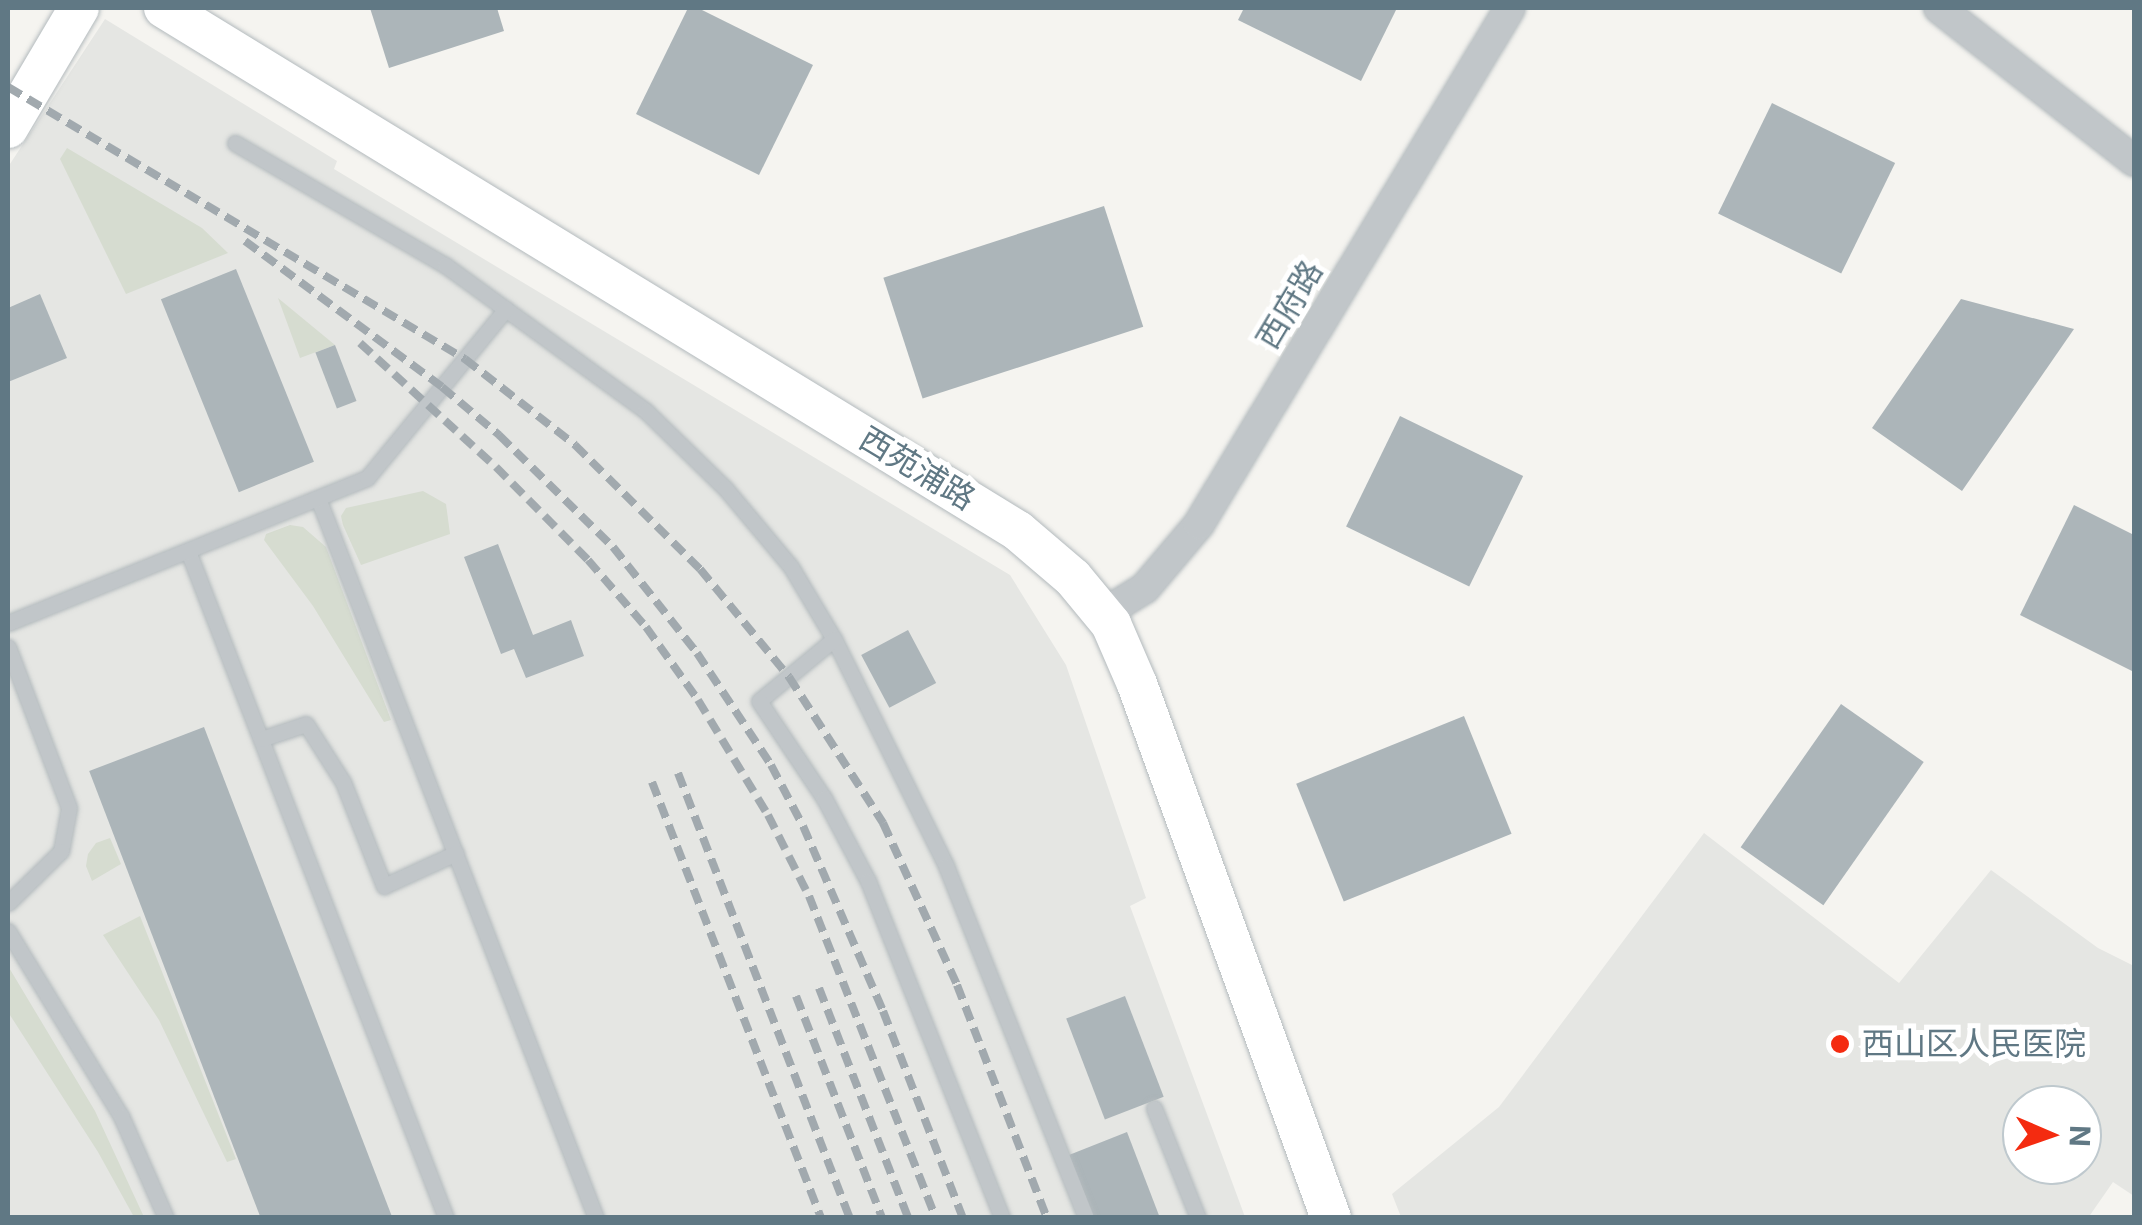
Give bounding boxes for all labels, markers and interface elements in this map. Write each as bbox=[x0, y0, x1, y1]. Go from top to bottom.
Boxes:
street label: 西府路 bbox=[1249, 254, 1331, 356]
street label: 西苑浦路 bbox=[852, 420, 982, 518]
place label: 西山区人民医院 bbox=[1862, 1025, 2086, 1063]
marker: 西山区人民医院 bbox=[1827, 1031, 1853, 1057]
north arrow bbox=[2002, 1085, 2102, 1185]
text: N bbox=[2063, 1125, 2097, 1147]

